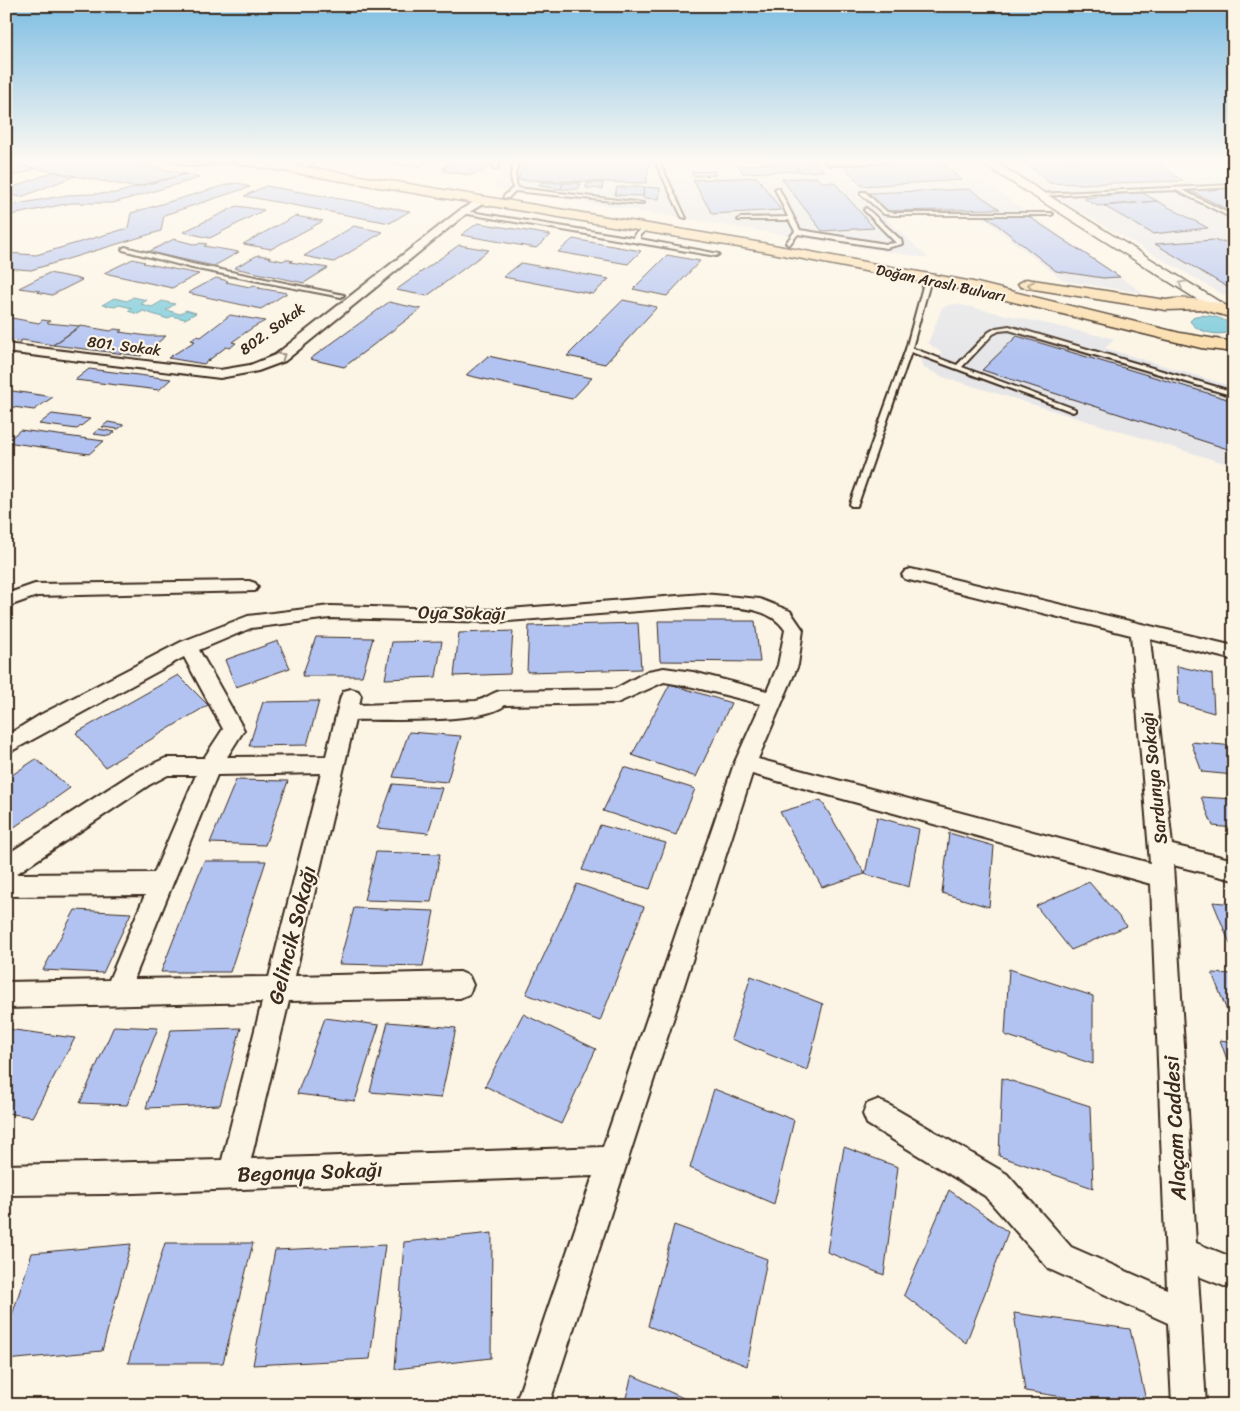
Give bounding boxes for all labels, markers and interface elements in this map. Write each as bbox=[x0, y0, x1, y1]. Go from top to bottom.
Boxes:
street label: Doğan Araslı Bulvarı bbox=[874, 257, 1008, 309]
one-way arrow bbox=[1178, 280, 1187, 290]
one-way arrow bbox=[1027, 281, 1036, 291]
street label: 802. Sokak bbox=[234, 296, 310, 362]
street label: 801. Sokak bbox=[86, 329, 162, 363]
one-way arrow bbox=[277, 353, 286, 362]
street label: Oya Sokağı bbox=[418, 596, 506, 630]
street label: Sardunya Sokağı bbox=[1131, 710, 1177, 846]
street label: Gelincik Sokağı bbox=[256, 861, 328, 1008]
street label: Alaçam Caddesi bbox=[1152, 1053, 1198, 1202]
street label: Begonya Sokağı bbox=[237, 1150, 383, 1194]

